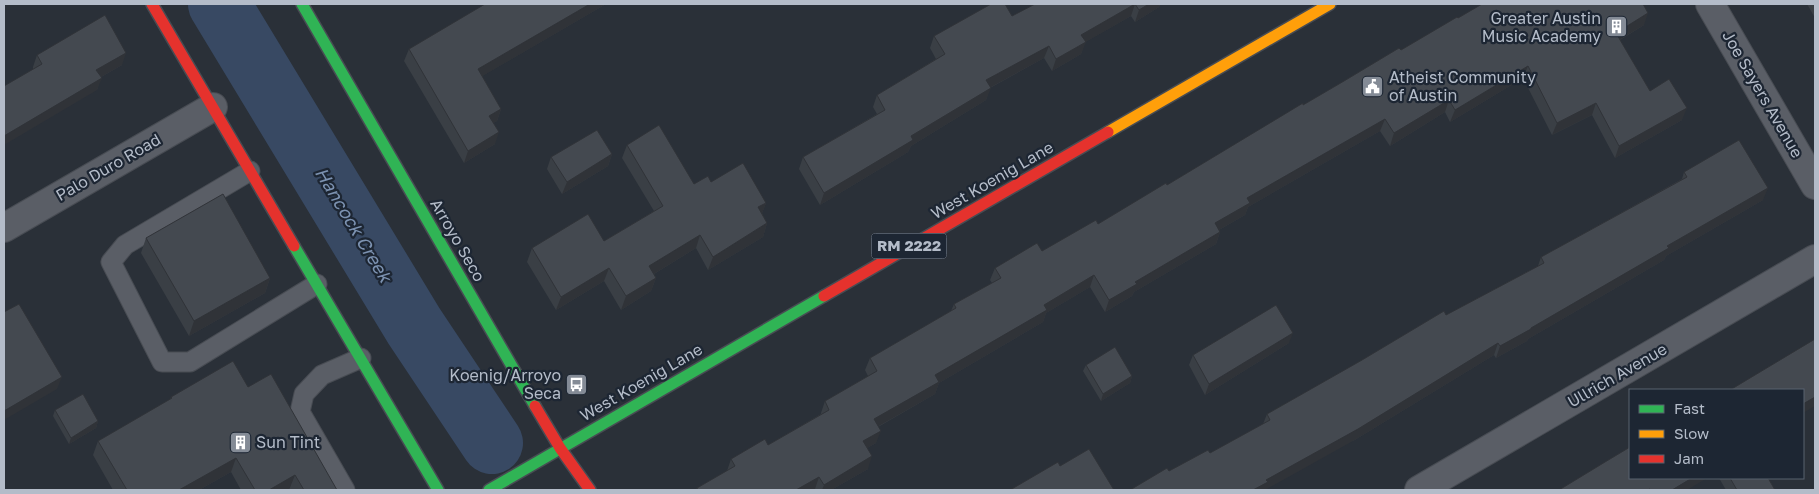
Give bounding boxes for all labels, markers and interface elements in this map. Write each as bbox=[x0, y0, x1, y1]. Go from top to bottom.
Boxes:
place label: Greater Austin Music Academy bbox=[1482, 8, 1601, 46]
building icon: Greater Austin Music Academy bbox=[1605, 15, 1629, 39]
street label: Joe Sayers Avenue bbox=[1718, 27, 1808, 161]
place label: Atheist Community of Austin bbox=[1389, 67, 1536, 105]
public building icon: Atheist Community of Austin bbox=[1361, 74, 1385, 98]
street label: Palo Duro Road bbox=[52, 129, 164, 205]
street label: West Koenig Lane bbox=[927, 137, 1057, 223]
water label: Hancock Creek bbox=[311, 163, 398, 287]
street label: Arroyo Seco bbox=[426, 195, 490, 285]
road number: RM 2222 bbox=[872, 234, 946, 258]
street label: Ullrich Avenue bbox=[1564, 338, 1670, 412]
street label: West Koenig Lane bbox=[576, 339, 706, 425]
place label: Koenig/Arroyo Seca bbox=[449, 365, 561, 403]
bus stop icon: Koenig/Arroyo Seca bbox=[565, 372, 589, 396]
legend bbox=[1629, 389, 1804, 479]
text: Fast bbox=[1674, 399, 1705, 417]
text: Slow bbox=[1674, 424, 1709, 442]
building icon: Sun Tint bbox=[228, 430, 252, 454]
place label: Sun Tint bbox=[256, 432, 320, 452]
text: Jam bbox=[1674, 449, 1704, 467]

